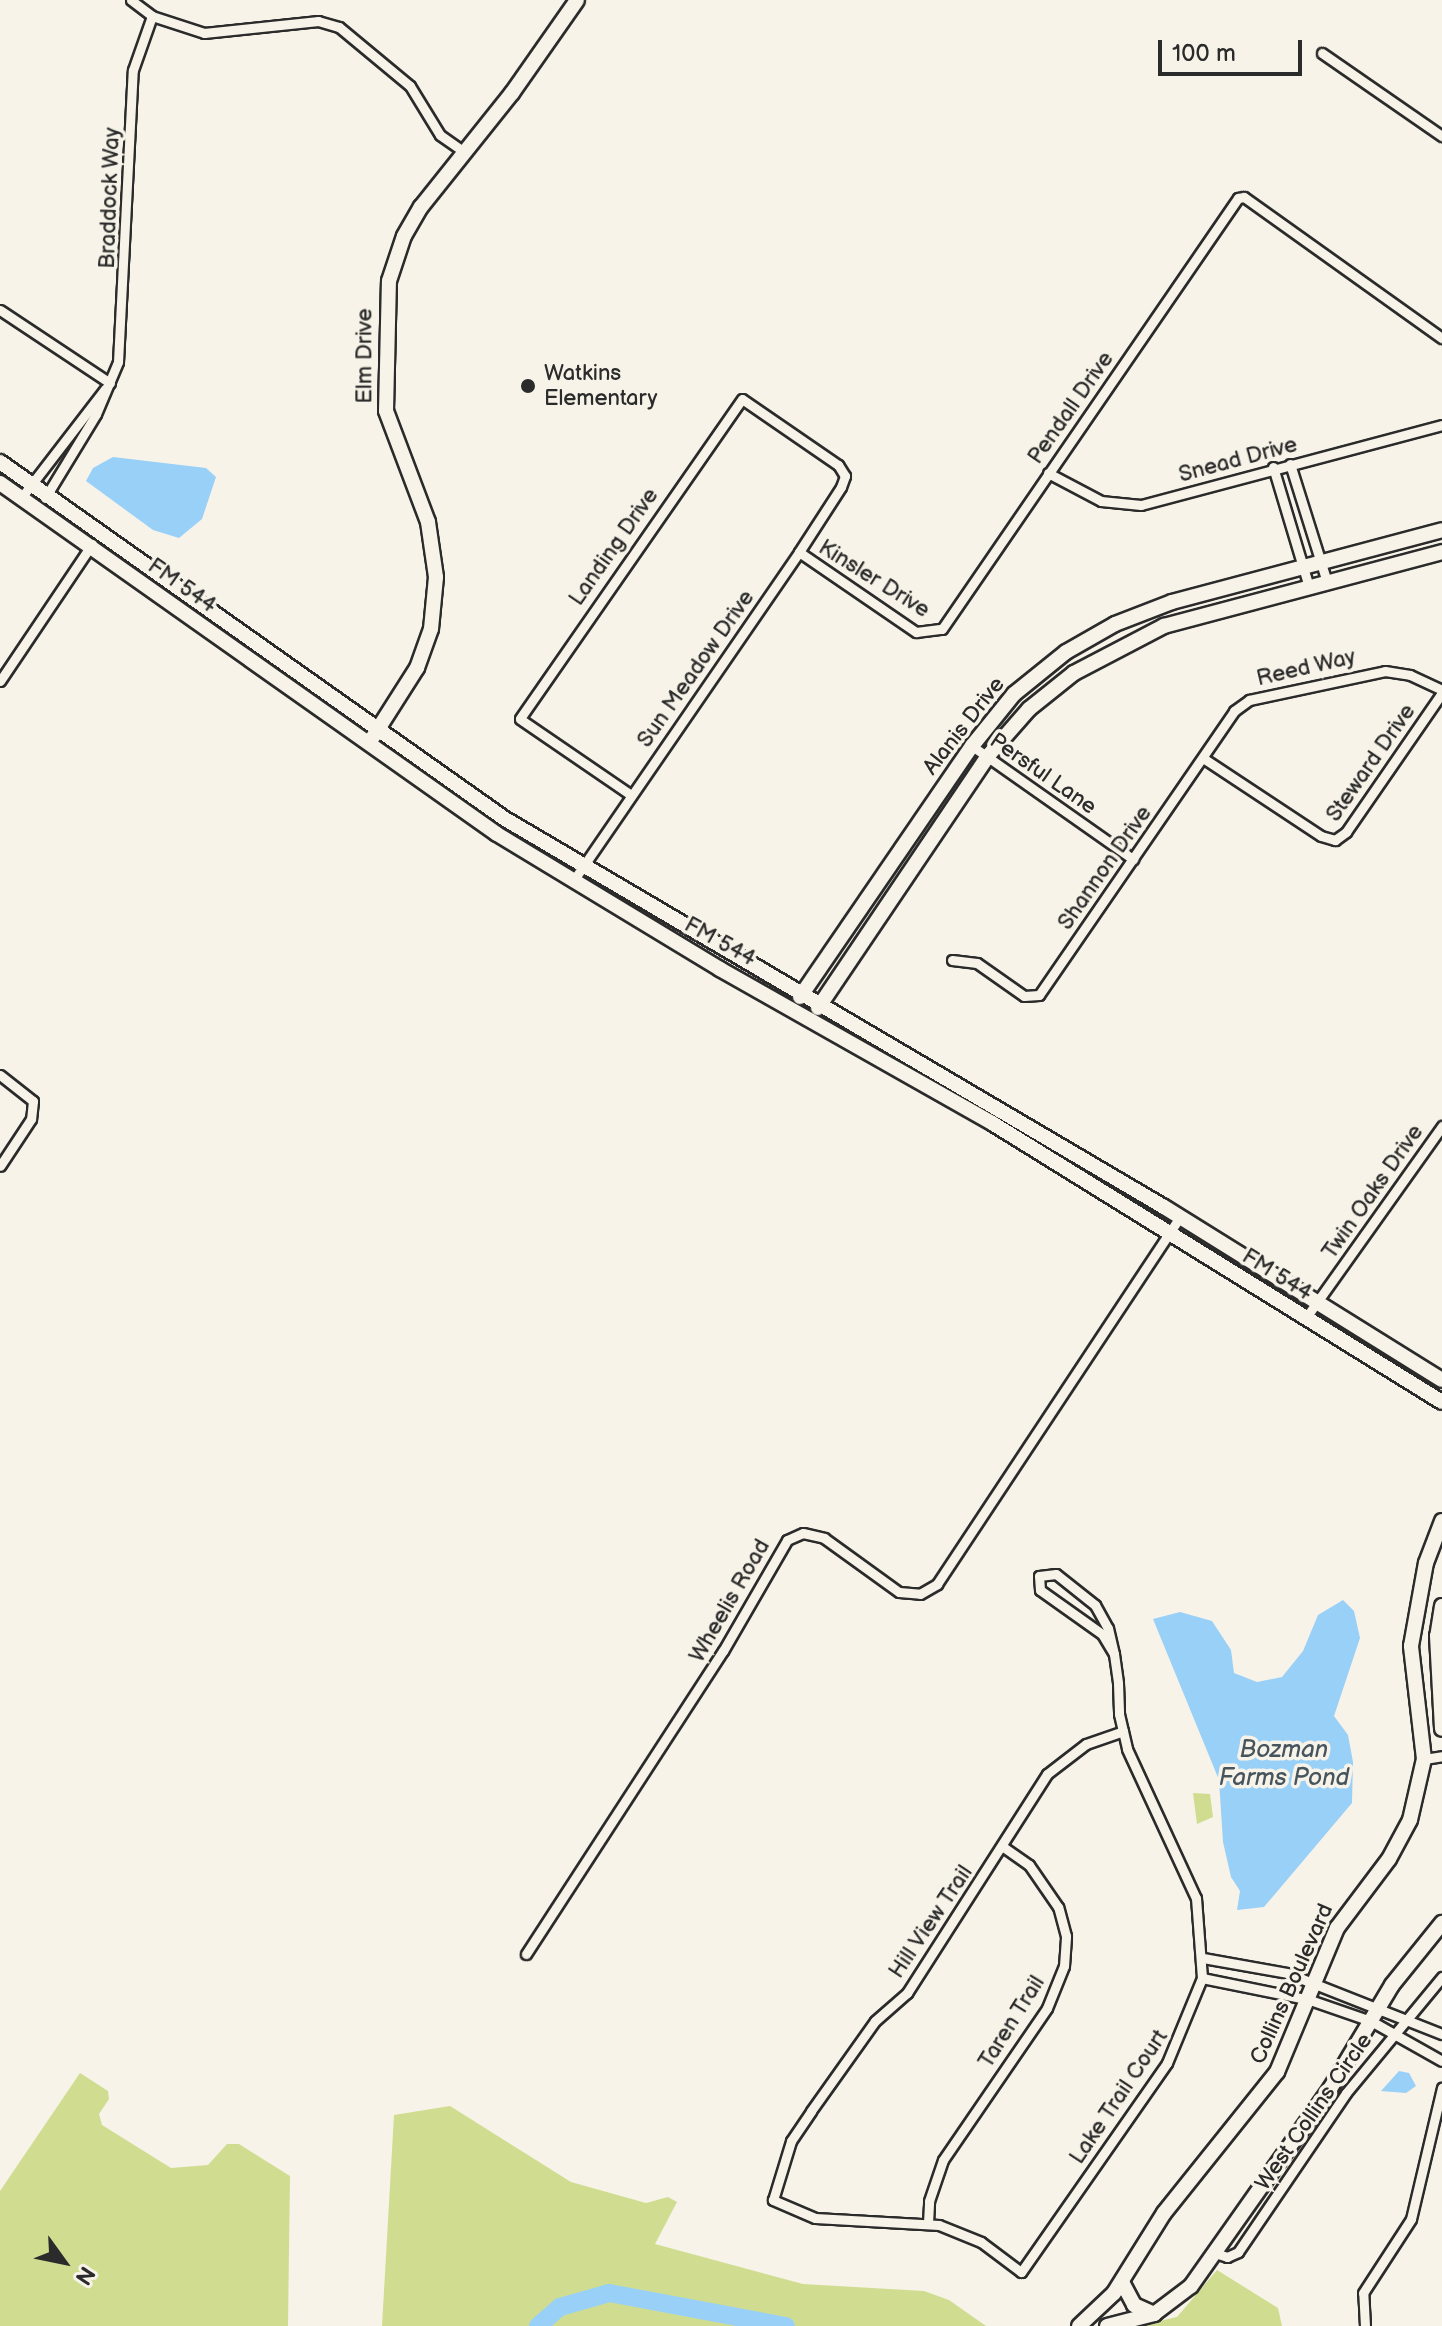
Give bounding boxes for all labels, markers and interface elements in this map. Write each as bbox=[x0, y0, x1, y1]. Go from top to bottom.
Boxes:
scale bar bbox=[1162, 24, 1306, 74]
text: 100 m bbox=[1172, 39, 1236, 68]
street label: Braddock Way bbox=[94, 126, 126, 270]
street label: Elm Drive bbox=[352, 308, 378, 404]
street label: Pendall Drive bbox=[1023, 347, 1119, 469]
place label: Watkins Elementary bbox=[544, 360, 657, 412]
marker: Watkins Elementary bbox=[519, 377, 537, 395]
street label: Snead Drive bbox=[1176, 432, 1300, 488]
street label: Landing Drive bbox=[564, 483, 664, 611]
street label: Kinsler Drive bbox=[814, 534, 934, 624]
street label: FM 544 bbox=[143, 553, 221, 619]
street label: Sun Meadow Drive bbox=[632, 585, 760, 753]
street label: Reed Way bbox=[1254, 644, 1358, 692]
street label: Alanis Drive bbox=[918, 672, 1010, 780]
street label: Steward Drive bbox=[1321, 699, 1421, 827]
street label: Persful Lane bbox=[985, 728, 1101, 820]
street label: Shannon Drive bbox=[1053, 801, 1157, 935]
street label: FM 544 bbox=[680, 912, 760, 972]
street label: Twin Oaks Drive bbox=[1317, 1120, 1429, 1264]
street label: FM 544 bbox=[1237, 1243, 1317, 1307]
street label: Wheelis Road bbox=[684, 1535, 776, 1667]
water label: Bozman Farms Pond bbox=[1219, 1736, 1349, 1792]
street label: Hill View Trail bbox=[883, 1860, 979, 1984]
street label: Collins Boulevard bbox=[1245, 1900, 1339, 2068]
street label: Taren Trail bbox=[973, 1971, 1051, 2073]
street label: Lake Trail Court bbox=[1064, 2025, 1174, 2169]
street label: West Collins Circle bbox=[1250, 2028, 1378, 2196]
north arrow bbox=[24, 2222, 104, 2302]
text: N bbox=[69, 2261, 100, 2290]

